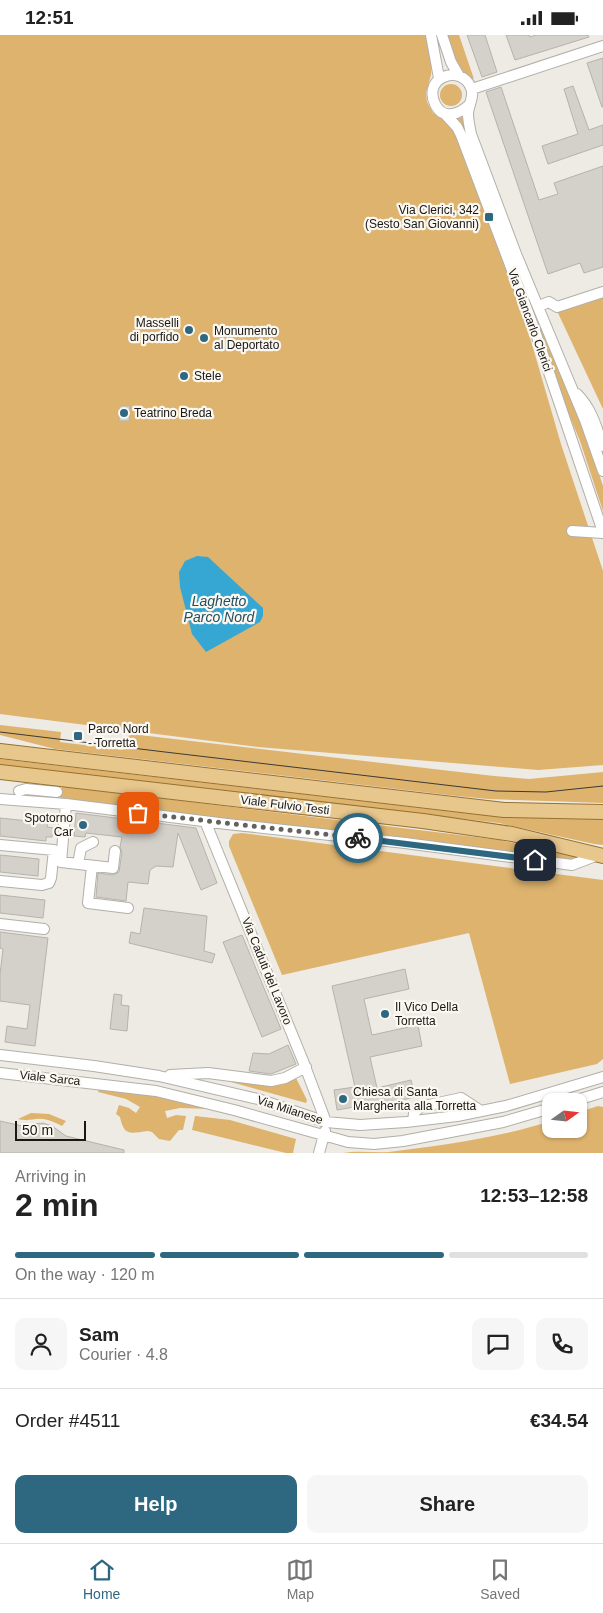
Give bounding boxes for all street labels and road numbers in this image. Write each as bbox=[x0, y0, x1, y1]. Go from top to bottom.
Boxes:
street label: Via Giancarlo Clerici bbox=[505, 267, 555, 373]
street label: Viale Fulvio Testi bbox=[240, 793, 330, 817]
street label: Via Caduti del Lavoro bbox=[239, 915, 295, 1027]
street label: Viale Sarca bbox=[19, 1068, 81, 1088]
street label: Via Milanese bbox=[255, 1093, 325, 1127]

